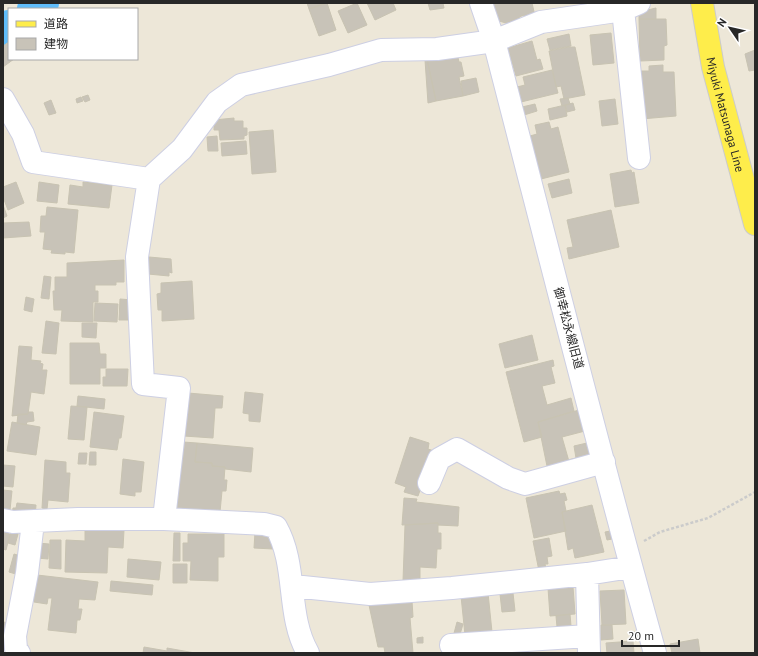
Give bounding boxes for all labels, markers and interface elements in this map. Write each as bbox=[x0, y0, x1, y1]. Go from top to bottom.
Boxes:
legend bbox=[8, 8, 138, 60]
north arrow bbox=[710, 8, 750, 48]
text: N bbox=[714, 15, 730, 29]
text: 道路 bbox=[44, 16, 68, 31]
text: 建物 bbox=[44, 36, 68, 51]
street label: Miyuki Matsunaga Line bbox=[704, 56, 748, 173]
street label: 御幸松永線旧道 bbox=[551, 285, 587, 371]
scale bar bbox=[622, 622, 679, 648]
text: 20 m bbox=[628, 628, 654, 643]

